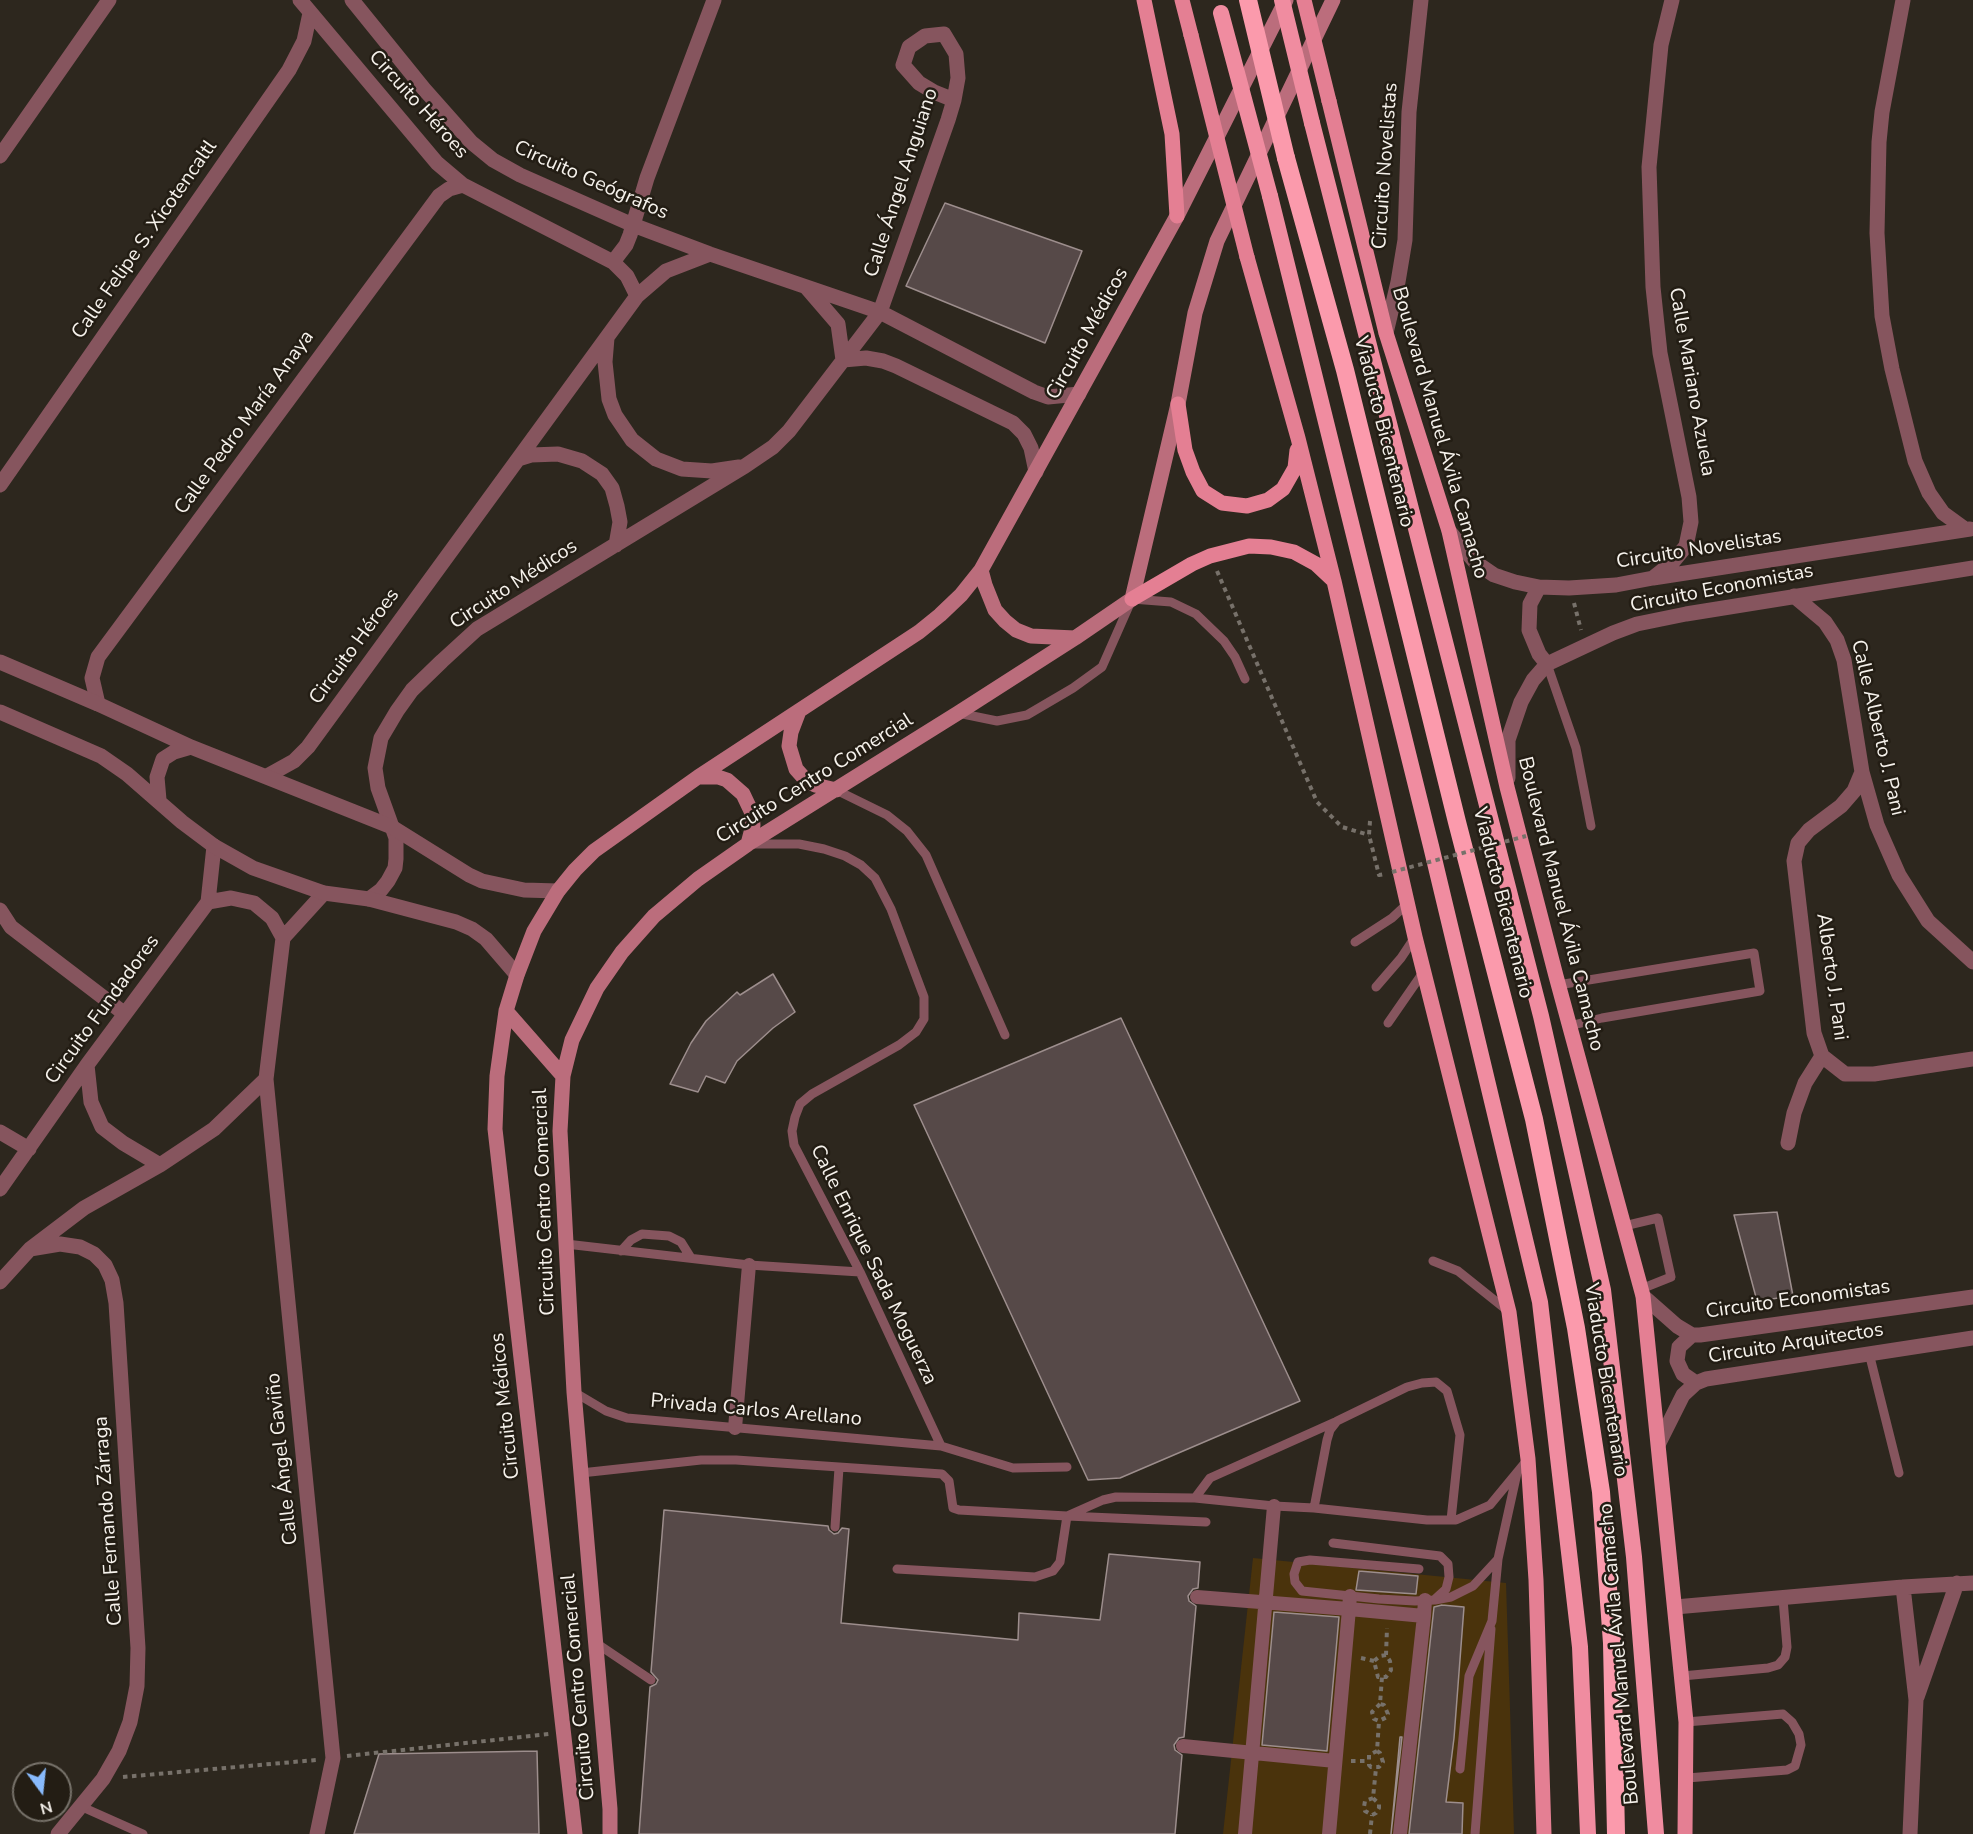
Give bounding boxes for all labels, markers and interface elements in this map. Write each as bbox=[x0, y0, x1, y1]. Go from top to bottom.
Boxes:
street label: Circuito Héroes bbox=[363, 46, 473, 164]
street label: Circuito Novelistas bbox=[1368, 82, 1404, 250]
street label: Calle Ángel Anguiano bbox=[860, 86, 944, 280]
street label: Calle Felipe S. Xicotencaltl bbox=[67, 136, 223, 344]
street label: Circuito Geógrafos bbox=[510, 136, 672, 226]
street label: Circuito Médicos bbox=[1042, 264, 1134, 404]
street label: Boulevard Manuel Ávila Camacho bbox=[1386, 284, 1492, 582]
street label: Calle Mariano Azuela bbox=[1663, 286, 1719, 478]
street label: Calle Pedro María Anaya bbox=[170, 326, 320, 520]
street label: Viaducto Bicentenario bbox=[1348, 334, 1418, 530]
street label: Circuito Novelistas bbox=[1615, 525, 1783, 575]
street label: Circuito Médicos bbox=[446, 535, 582, 635]
street label: Circuito Economistas bbox=[1628, 559, 1816, 619]
street label: Circuito Héroes bbox=[305, 584, 405, 710]
street label: Calle Alberto J. Pani bbox=[1845, 638, 1909, 818]
street label: Circuito Centro Comercial bbox=[712, 709, 918, 849]
street label: Boulevard Manuel Ávila Camacho bbox=[1512, 754, 1608, 1054]
street label: Viaducto Bicentenario bbox=[1467, 805, 1537, 1001]
street label: Alberto J. Pani bbox=[1810, 912, 1852, 1042]
street label: Circuito Fundadores bbox=[41, 931, 165, 1089]
street label: Circuito Centro Comercial bbox=[529, 1088, 561, 1316]
street label: Calle Enrique Sada Moguerza bbox=[804, 1141, 942, 1389]
street label: Circuito Economistas bbox=[1704, 1275, 1892, 1325]
street label: Viaducto Bicentenario bbox=[1578, 1281, 1632, 1479]
street label: Circuito Arquitectos bbox=[1707, 1318, 1885, 1370]
street label: Circuito Médicos bbox=[486, 1332, 526, 1480]
street label: Calle Ángel Gaviño bbox=[262, 1372, 304, 1546]
street label: Privada Carlos Arellano bbox=[649, 1390, 863, 1432]
street label: Calle Fernando Zárraga bbox=[90, 1415, 128, 1627]
street label: Boulevard Manuel Ávila Camacho bbox=[1595, 1502, 1645, 1806]
street label: Circuito Centro Comercial bbox=[557, 1573, 601, 1801]
north arrow bbox=[12, 1762, 72, 1822]
text: N bbox=[38, 1795, 55, 1820]

